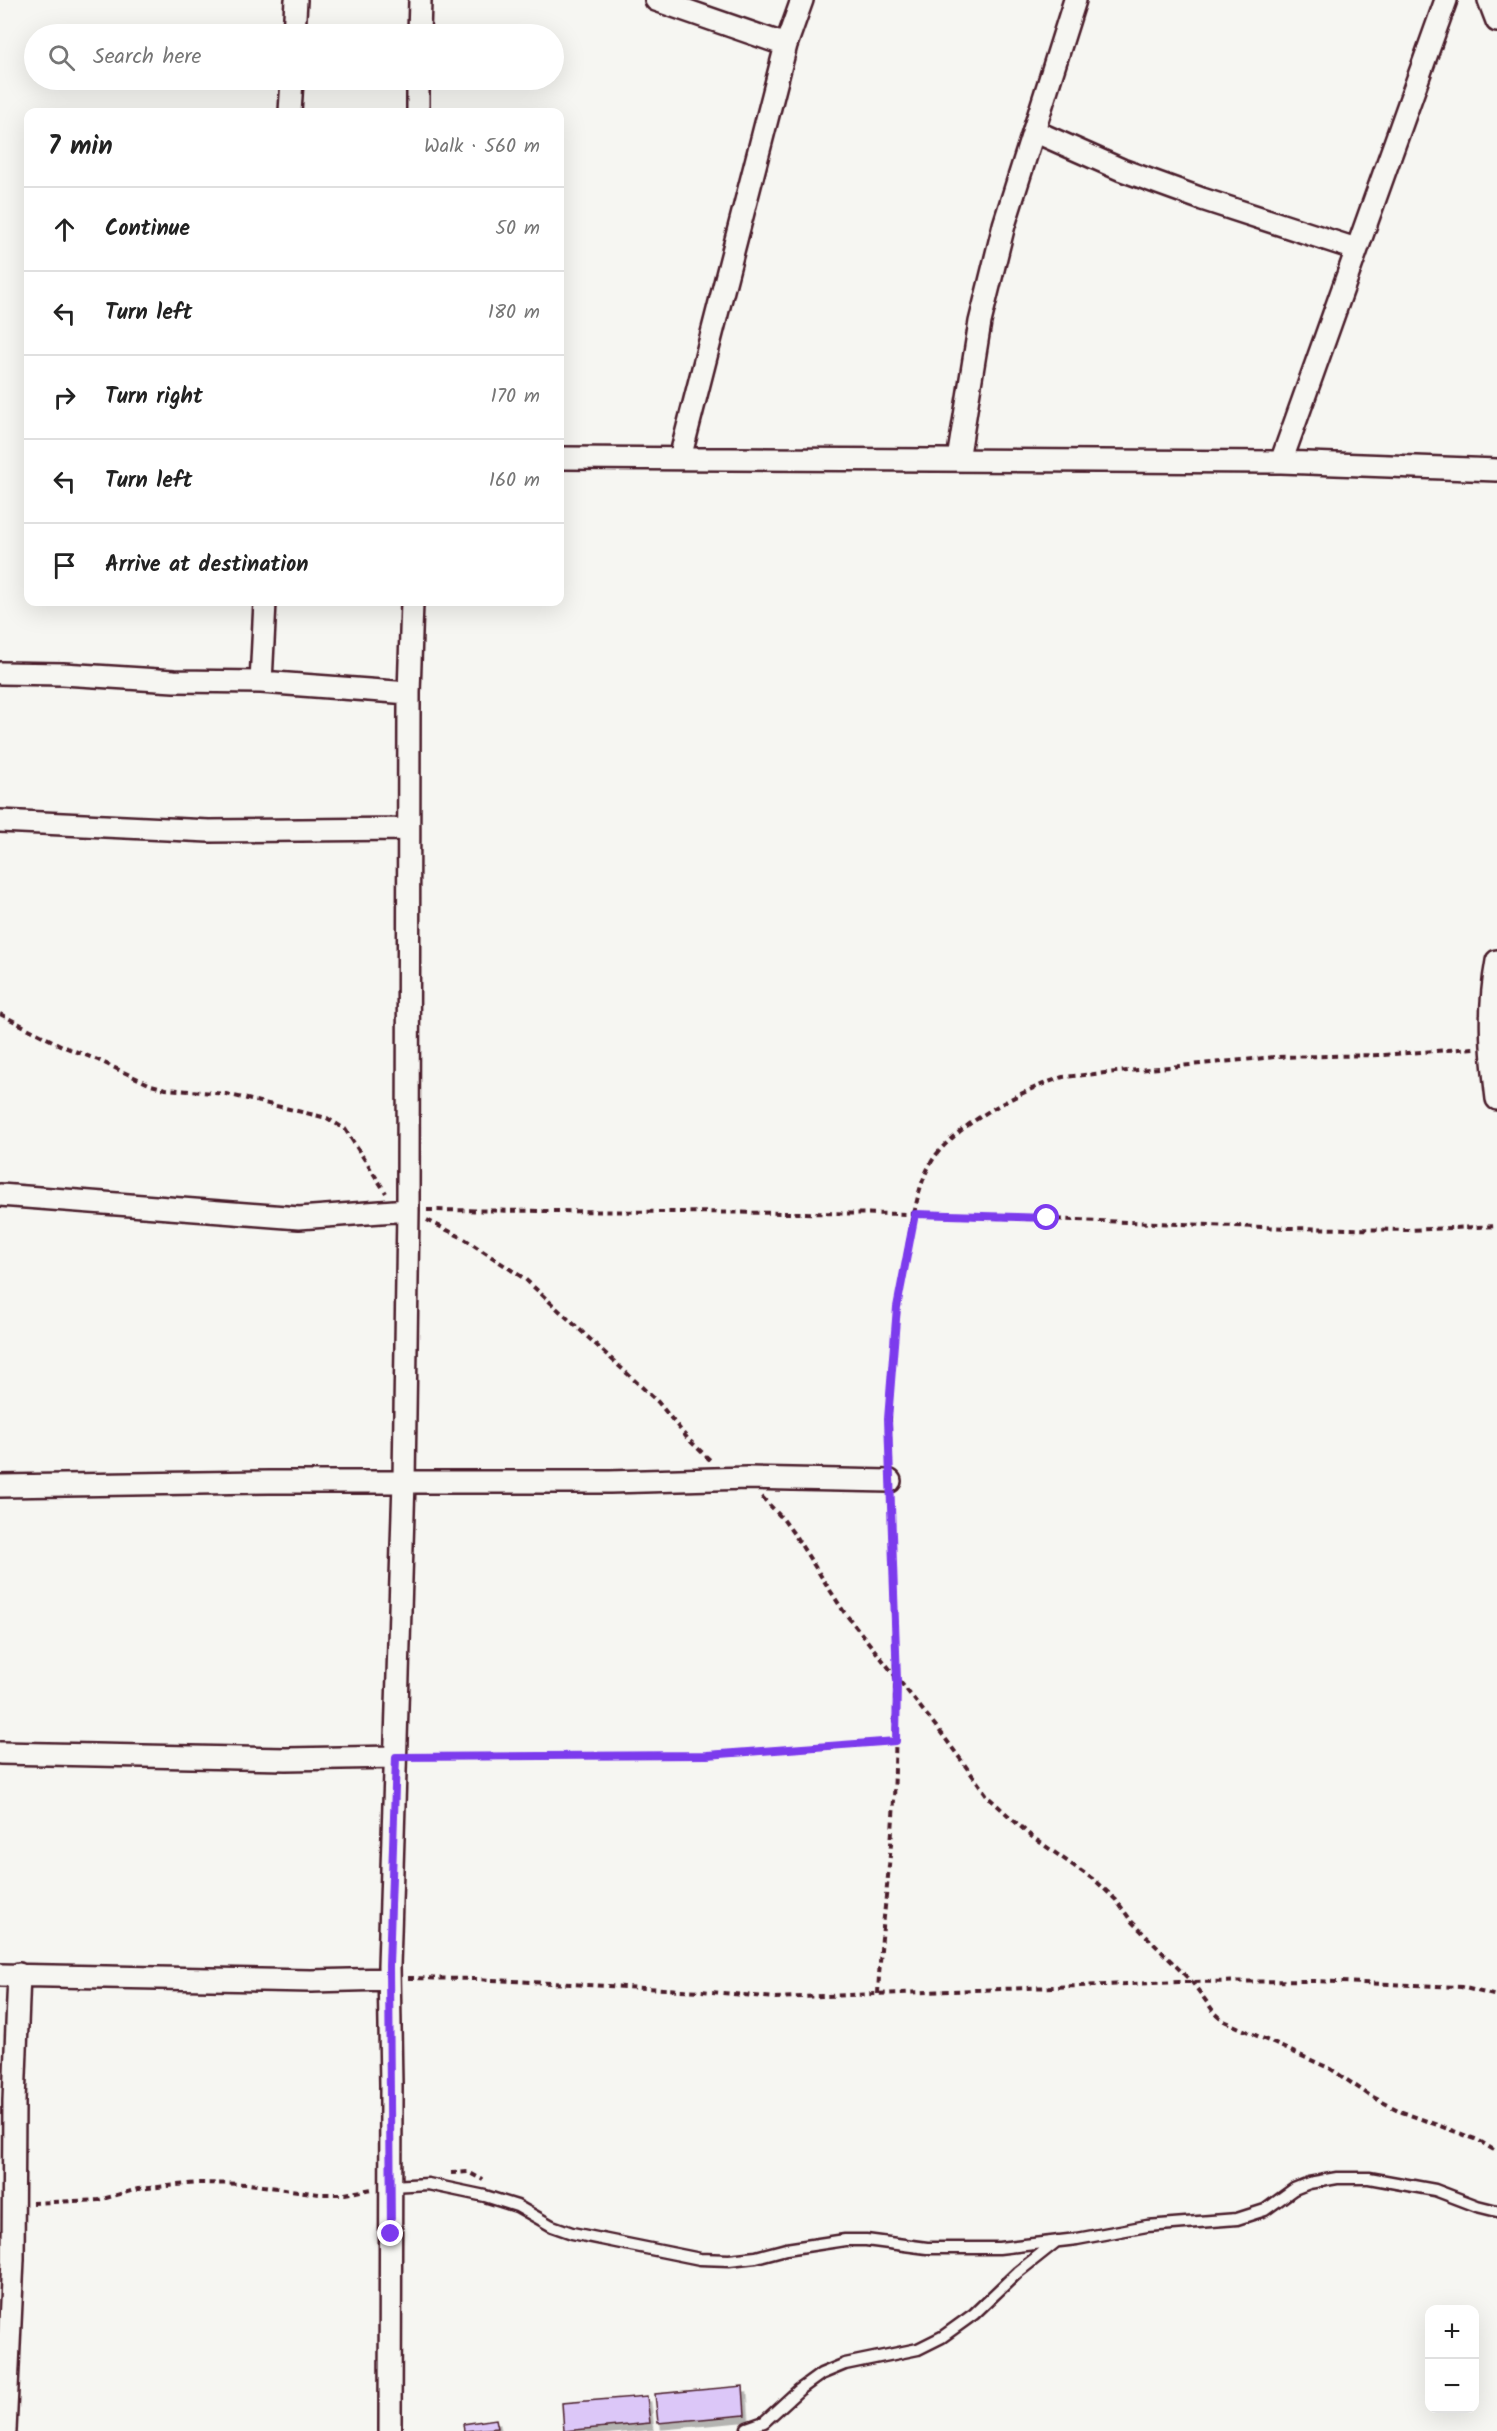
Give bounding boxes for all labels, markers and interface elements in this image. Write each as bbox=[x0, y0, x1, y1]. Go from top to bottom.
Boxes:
search box bbox=[24, 24, 564, 90]
text: Search here bbox=[93, 40, 201, 75]
icon: search bbox=[45, 41, 78, 74]
text: 7 min bbox=[48, 126, 113, 168]
text: Walk · 560 m bbox=[424, 131, 540, 163]
text: Continue bbox=[105, 212, 190, 247]
icon: ahead bbox=[48, 213, 81, 246]
text: 50 m bbox=[495, 213, 540, 245]
text: Turn left bbox=[105, 296, 192, 331]
icon: left bbox=[48, 297, 81, 330]
text: 180 m bbox=[488, 297, 540, 329]
text: Turn right bbox=[105, 380, 203, 415]
icon: right bbox=[48, 381, 81, 414]
text: 170 m bbox=[491, 381, 540, 413]
text: Turn left bbox=[105, 464, 192, 499]
icon: left bbox=[48, 465, 81, 498]
text: 160 m bbox=[489, 465, 540, 497]
text: Arrive at destination bbox=[105, 548, 308, 583]
icon: arrive bbox=[48, 549, 81, 582]
route start bbox=[1033, 1204, 1059, 1230]
route end bbox=[377, 2220, 403, 2246]
map controls bbox=[1425, 2305, 1479, 2413]
button: + bbox=[1425, 2305, 1479, 2359]
button: − bbox=[1425, 2359, 1479, 2413]

